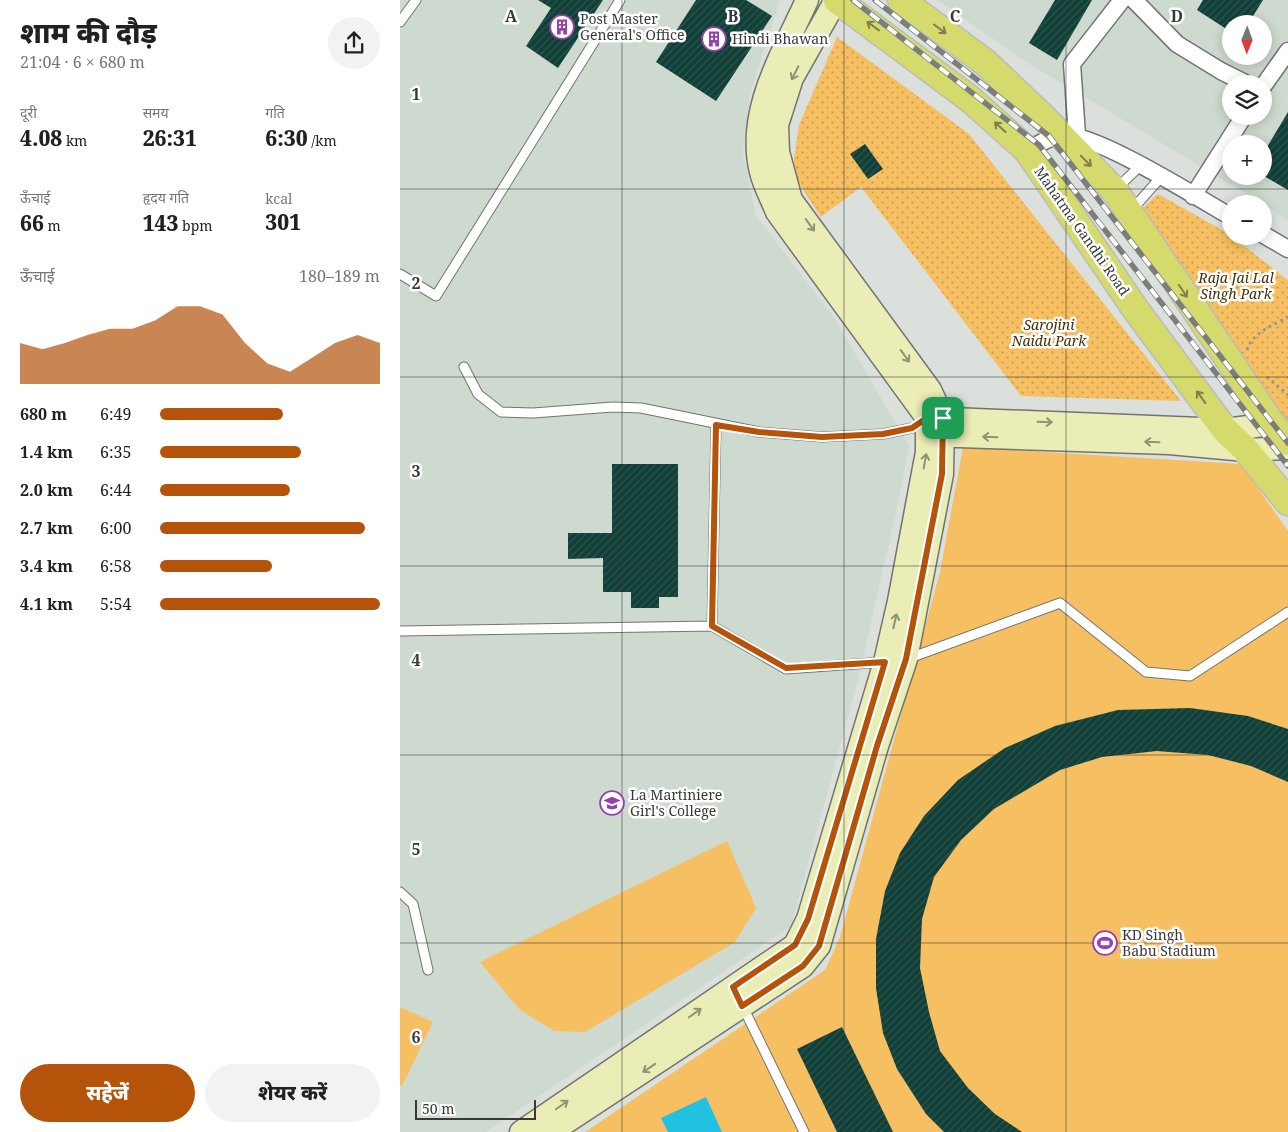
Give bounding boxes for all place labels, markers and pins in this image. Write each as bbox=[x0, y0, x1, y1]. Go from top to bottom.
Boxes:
place label: Post Master General's Office bbox=[580, 9, 684, 44]
building icon: Post Master General's Office bbox=[549, 14, 575, 40]
building icon: Hindi Bhawan bbox=[701, 26, 727, 52]
place label: Hindi Bhawan bbox=[732, 29, 828, 48]
pin bbox=[922, 397, 964, 439]
place label: La Martiniere Girl's College bbox=[630, 785, 722, 820]
school or university icon: La Martiniere Girl's College bbox=[599, 790, 625, 816]
place label: KD Singh Babu Stadium bbox=[1122, 925, 1216, 960]
sports icon: KD Singh Babu Stadium bbox=[1092, 930, 1118, 956]

